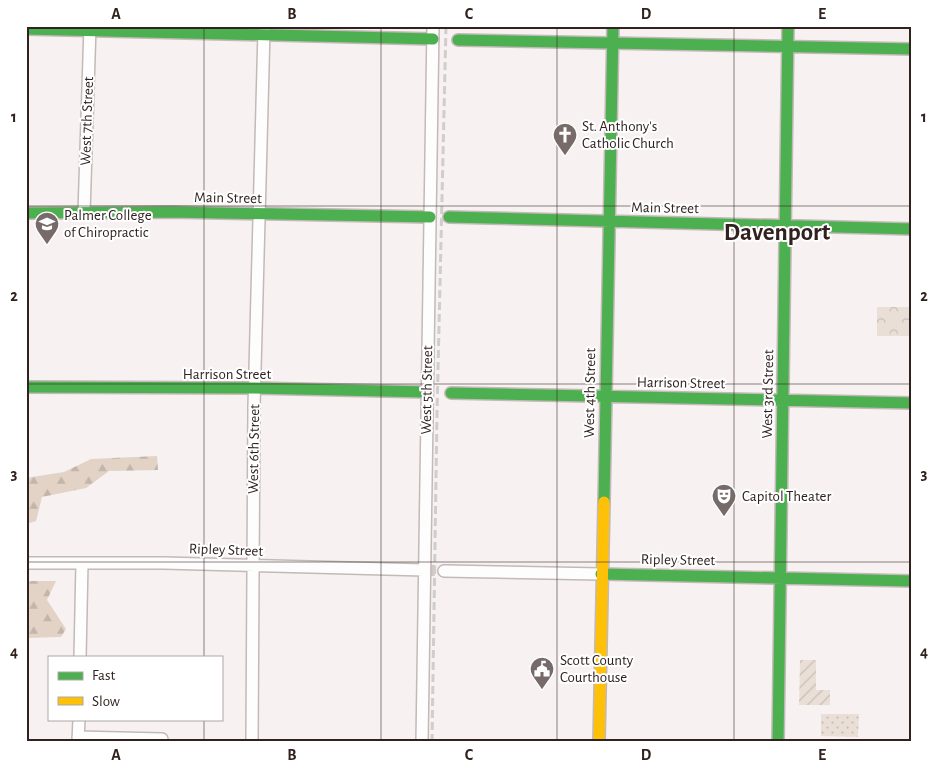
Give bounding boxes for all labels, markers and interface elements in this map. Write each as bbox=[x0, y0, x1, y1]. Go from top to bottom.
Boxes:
text: A bbox=[111, 6, 121, 22]
text: B bbox=[287, 6, 297, 22]
text: C bbox=[465, 6, 474, 22]
text: D bbox=[641, 6, 652, 22]
text: E bbox=[818, 6, 826, 22]
street label: West 7th Street bbox=[78, 76, 96, 166]
text: 1 bbox=[11, 109, 17, 125]
text: 1 bbox=[921, 109, 927, 125]
place label: St. Anthony's Catholic Church bbox=[582, 119, 674, 151]
church icon: St. Anthony's Catholic Church bbox=[552, 122, 578, 156]
street label: Main Street bbox=[194, 190, 262, 206]
street label: Main Street bbox=[631, 200, 699, 216]
place label: Palmer College of Chiropractic bbox=[64, 208, 152, 240]
school or university icon: Palmer College of Chiropractic bbox=[34, 211, 60, 245]
district label: Davenport bbox=[724, 220, 831, 245]
text: 2 bbox=[10, 288, 18, 304]
text: 2 bbox=[920, 288, 928, 304]
street label: West 5th Street bbox=[419, 345, 435, 435]
street label: West 4th Street bbox=[582, 348, 598, 438]
street label: West 3rd Street bbox=[760, 349, 776, 439]
street label: Harrison Street bbox=[183, 367, 271, 382]
street label: Harrison Street bbox=[637, 375, 726, 391]
street label: West 6th Street bbox=[246, 404, 262, 494]
text: 3 bbox=[11, 466, 18, 482]
text: 3 bbox=[921, 466, 928, 482]
theatre icon: Capitol Theater bbox=[711, 483, 737, 517]
place label: Capitol Theater bbox=[742, 489, 831, 504]
street label: Ripley Street bbox=[189, 541, 264, 559]
street label: Ripley Street bbox=[641, 552, 716, 568]
text: 4 bbox=[10, 644, 18, 660]
text: 4 bbox=[920, 644, 928, 660]
place label: Scott County Courthouse bbox=[560, 653, 634, 685]
legend bbox=[48, 656, 222, 720]
public building icon: Scott County Courthouse bbox=[529, 656, 555, 690]
text: Fast bbox=[92, 668, 116, 683]
text: Slow bbox=[92, 694, 120, 709]
text: A bbox=[111, 747, 121, 763]
text: B bbox=[287, 747, 297, 763]
text: C bbox=[465, 747, 474, 763]
text: D bbox=[641, 747, 652, 763]
text: E bbox=[818, 747, 826, 763]

